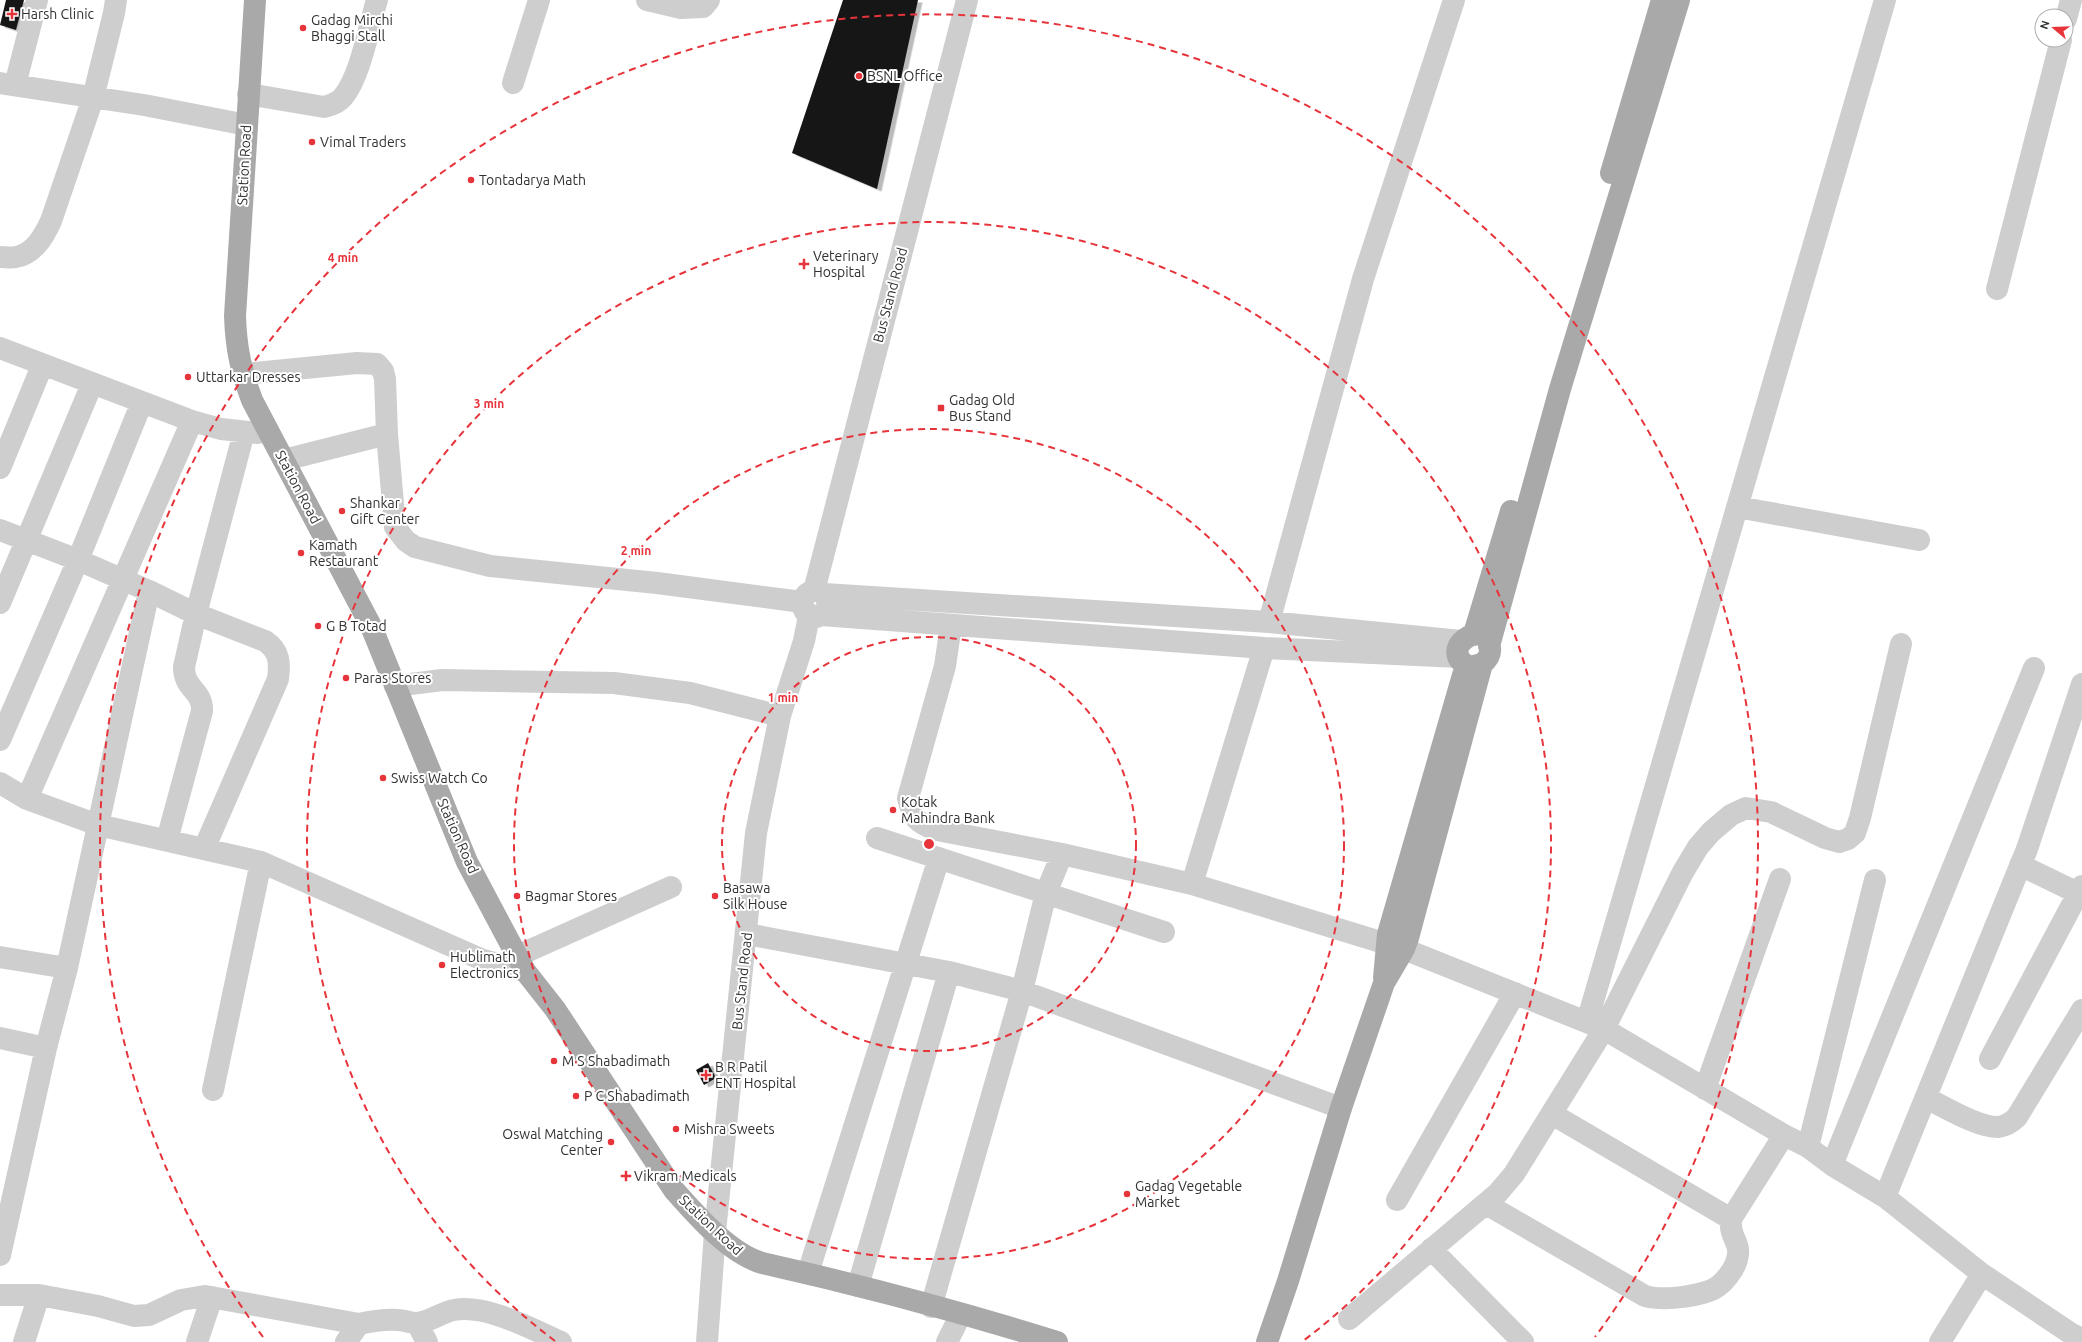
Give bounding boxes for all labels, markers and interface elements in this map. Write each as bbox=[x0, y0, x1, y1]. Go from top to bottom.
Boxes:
place label: Harsh Clinic bbox=[21, 6, 95, 22]
marker: Harsh Clinic bbox=[6, 8, 18, 20]
north arrow bbox=[2034, 8, 2074, 48]
place label: Gadag Mirchi Bhaggi Stall bbox=[311, 12, 393, 44]
text: N bbox=[2038, 19, 2052, 31]
marker: Gadag Mirchi Bhaggi Stall bbox=[298, 23, 308, 33]
place label: BSNL Office bbox=[867, 68, 943, 84]
marker: BSNL Office bbox=[854, 71, 864, 81]
street label: Station Road bbox=[234, 124, 254, 206]
place label: Vimal Traders bbox=[320, 134, 406, 150]
marker: Vimal Traders bbox=[307, 137, 317, 147]
place label: Tontadarya Math bbox=[479, 172, 586, 188]
marker: Tontadarya Math bbox=[466, 175, 476, 185]
street label: Bus Stand Road bbox=[870, 246, 910, 344]
place label: Veterinary Hospital bbox=[813, 248, 879, 280]
text: 4 min bbox=[328, 251, 358, 264]
marker: Veterinary Hospital bbox=[798, 258, 810, 270]
place label: Uttarkar Dresses bbox=[196, 369, 301, 385]
marker: Uttarkar Dresses bbox=[183, 372, 193, 382]
place label: Gadag Old Bus Stand bbox=[949, 392, 1015, 424]
text: 3 min bbox=[474, 397, 504, 410]
marker: Gadag Old Bus Stand bbox=[936, 403, 946, 413]
street label: Station Road bbox=[272, 448, 324, 526]
place label: Shankar Gift Center bbox=[350, 495, 420, 527]
marker: Shankar Gift Center bbox=[337, 506, 347, 516]
place label: Kamath Restaurant bbox=[309, 537, 379, 569]
text: 2 min bbox=[621, 544, 651, 557]
marker: Kamath Restaurant bbox=[296, 548, 306, 558]
place label: G B Totad bbox=[326, 618, 387, 634]
marker: G B Totad bbox=[313, 621, 323, 631]
place label: Paras Stores bbox=[354, 670, 431, 686]
marker: Paras Stores bbox=[341, 673, 351, 683]
text: 1 min bbox=[768, 691, 798, 704]
place label: Swiss Watch Co bbox=[391, 770, 488, 786]
marker: Swiss Watch Co bbox=[378, 773, 388, 783]
place label: Kotak Mahindra Bank bbox=[901, 794, 995, 826]
street label: Station Road bbox=[434, 796, 482, 876]
marker: Kotak Mahindra Bank bbox=[888, 805, 898, 815]
centre of rings bbox=[922, 837, 936, 851]
place label: Basawa Silk House bbox=[723, 880, 787, 912]
place label: Bagmar Stores bbox=[525, 888, 617, 904]
marker: Bagmar Stores bbox=[512, 891, 522, 901]
marker: Basawa Silk House bbox=[710, 891, 720, 901]
street label: Bus Stand Road bbox=[729, 932, 755, 1030]
place label: Hublimath Electronics bbox=[450, 949, 519, 981]
marker: Hublimath Electronics bbox=[437, 960, 447, 970]
place label: M S Shabadimath bbox=[562, 1053, 670, 1069]
marker: M S Shabadimath bbox=[549, 1056, 559, 1066]
place label: B R Patil ENT Hospital bbox=[715, 1059, 796, 1091]
marker: B R Patil ENT Hospital bbox=[700, 1069, 712, 1081]
place label: P C Shabadimath bbox=[584, 1088, 690, 1104]
marker: P C Shabadimath bbox=[571, 1091, 581, 1101]
place label: Mishra Sweets bbox=[684, 1121, 775, 1137]
marker: Mishra Sweets bbox=[671, 1124, 681, 1134]
place label: Oswal Matching Center bbox=[502, 1126, 604, 1158]
marker: Oswal Matching Center bbox=[606, 1137, 616, 1147]
place label: Vikram Medicals bbox=[634, 1168, 736, 1184]
marker: Vikram Medicals bbox=[621, 1171, 631, 1181]
place label: Gadag Vegetable Market bbox=[1135, 1178, 1242, 1210]
marker: Gadag Vegetable Market bbox=[1122, 1189, 1132, 1199]
street label: Station Road bbox=[676, 1192, 746, 1258]

